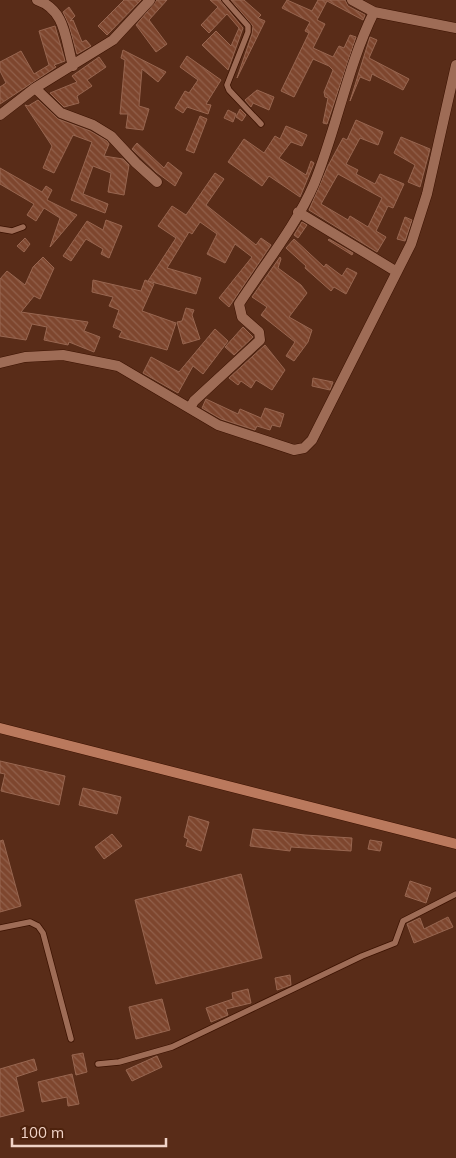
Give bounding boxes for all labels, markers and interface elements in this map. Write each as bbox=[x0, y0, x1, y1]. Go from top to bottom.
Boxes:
scale bar bbox=[12, 1116, 166, 1148]
text: 100 m bbox=[20, 1123, 64, 1142]

